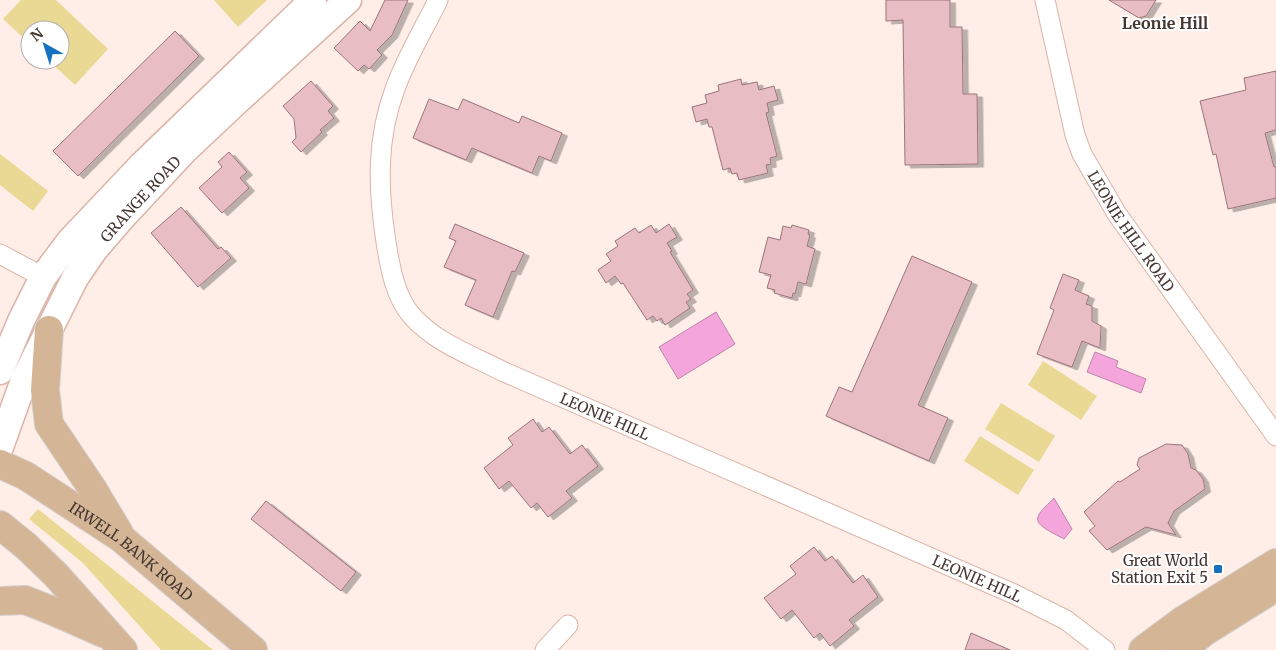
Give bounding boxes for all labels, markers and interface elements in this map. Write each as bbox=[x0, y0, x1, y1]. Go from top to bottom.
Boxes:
district label: Leonie Hill bbox=[1122, 13, 1208, 33]
north arrow bbox=[20, 20, 70, 70]
text: N bbox=[27, 24, 47, 45]
street label: GRANGE ROAD bbox=[96, 152, 184, 246]
street label: LEONIE HILL ROAD bbox=[1084, 167, 1179, 295]
street label: LEONIE HILL bbox=[557, 388, 653, 444]
street label: IRWELL BANK ROAD bbox=[66, 497, 197, 605]
street label: LEONIE HILL bbox=[930, 550, 1026, 606]
place label: Great World Station Exit 5 bbox=[1111, 551, 1208, 587]
marker: Great World Station Exit 5 bbox=[1212, 563, 1224, 575]

